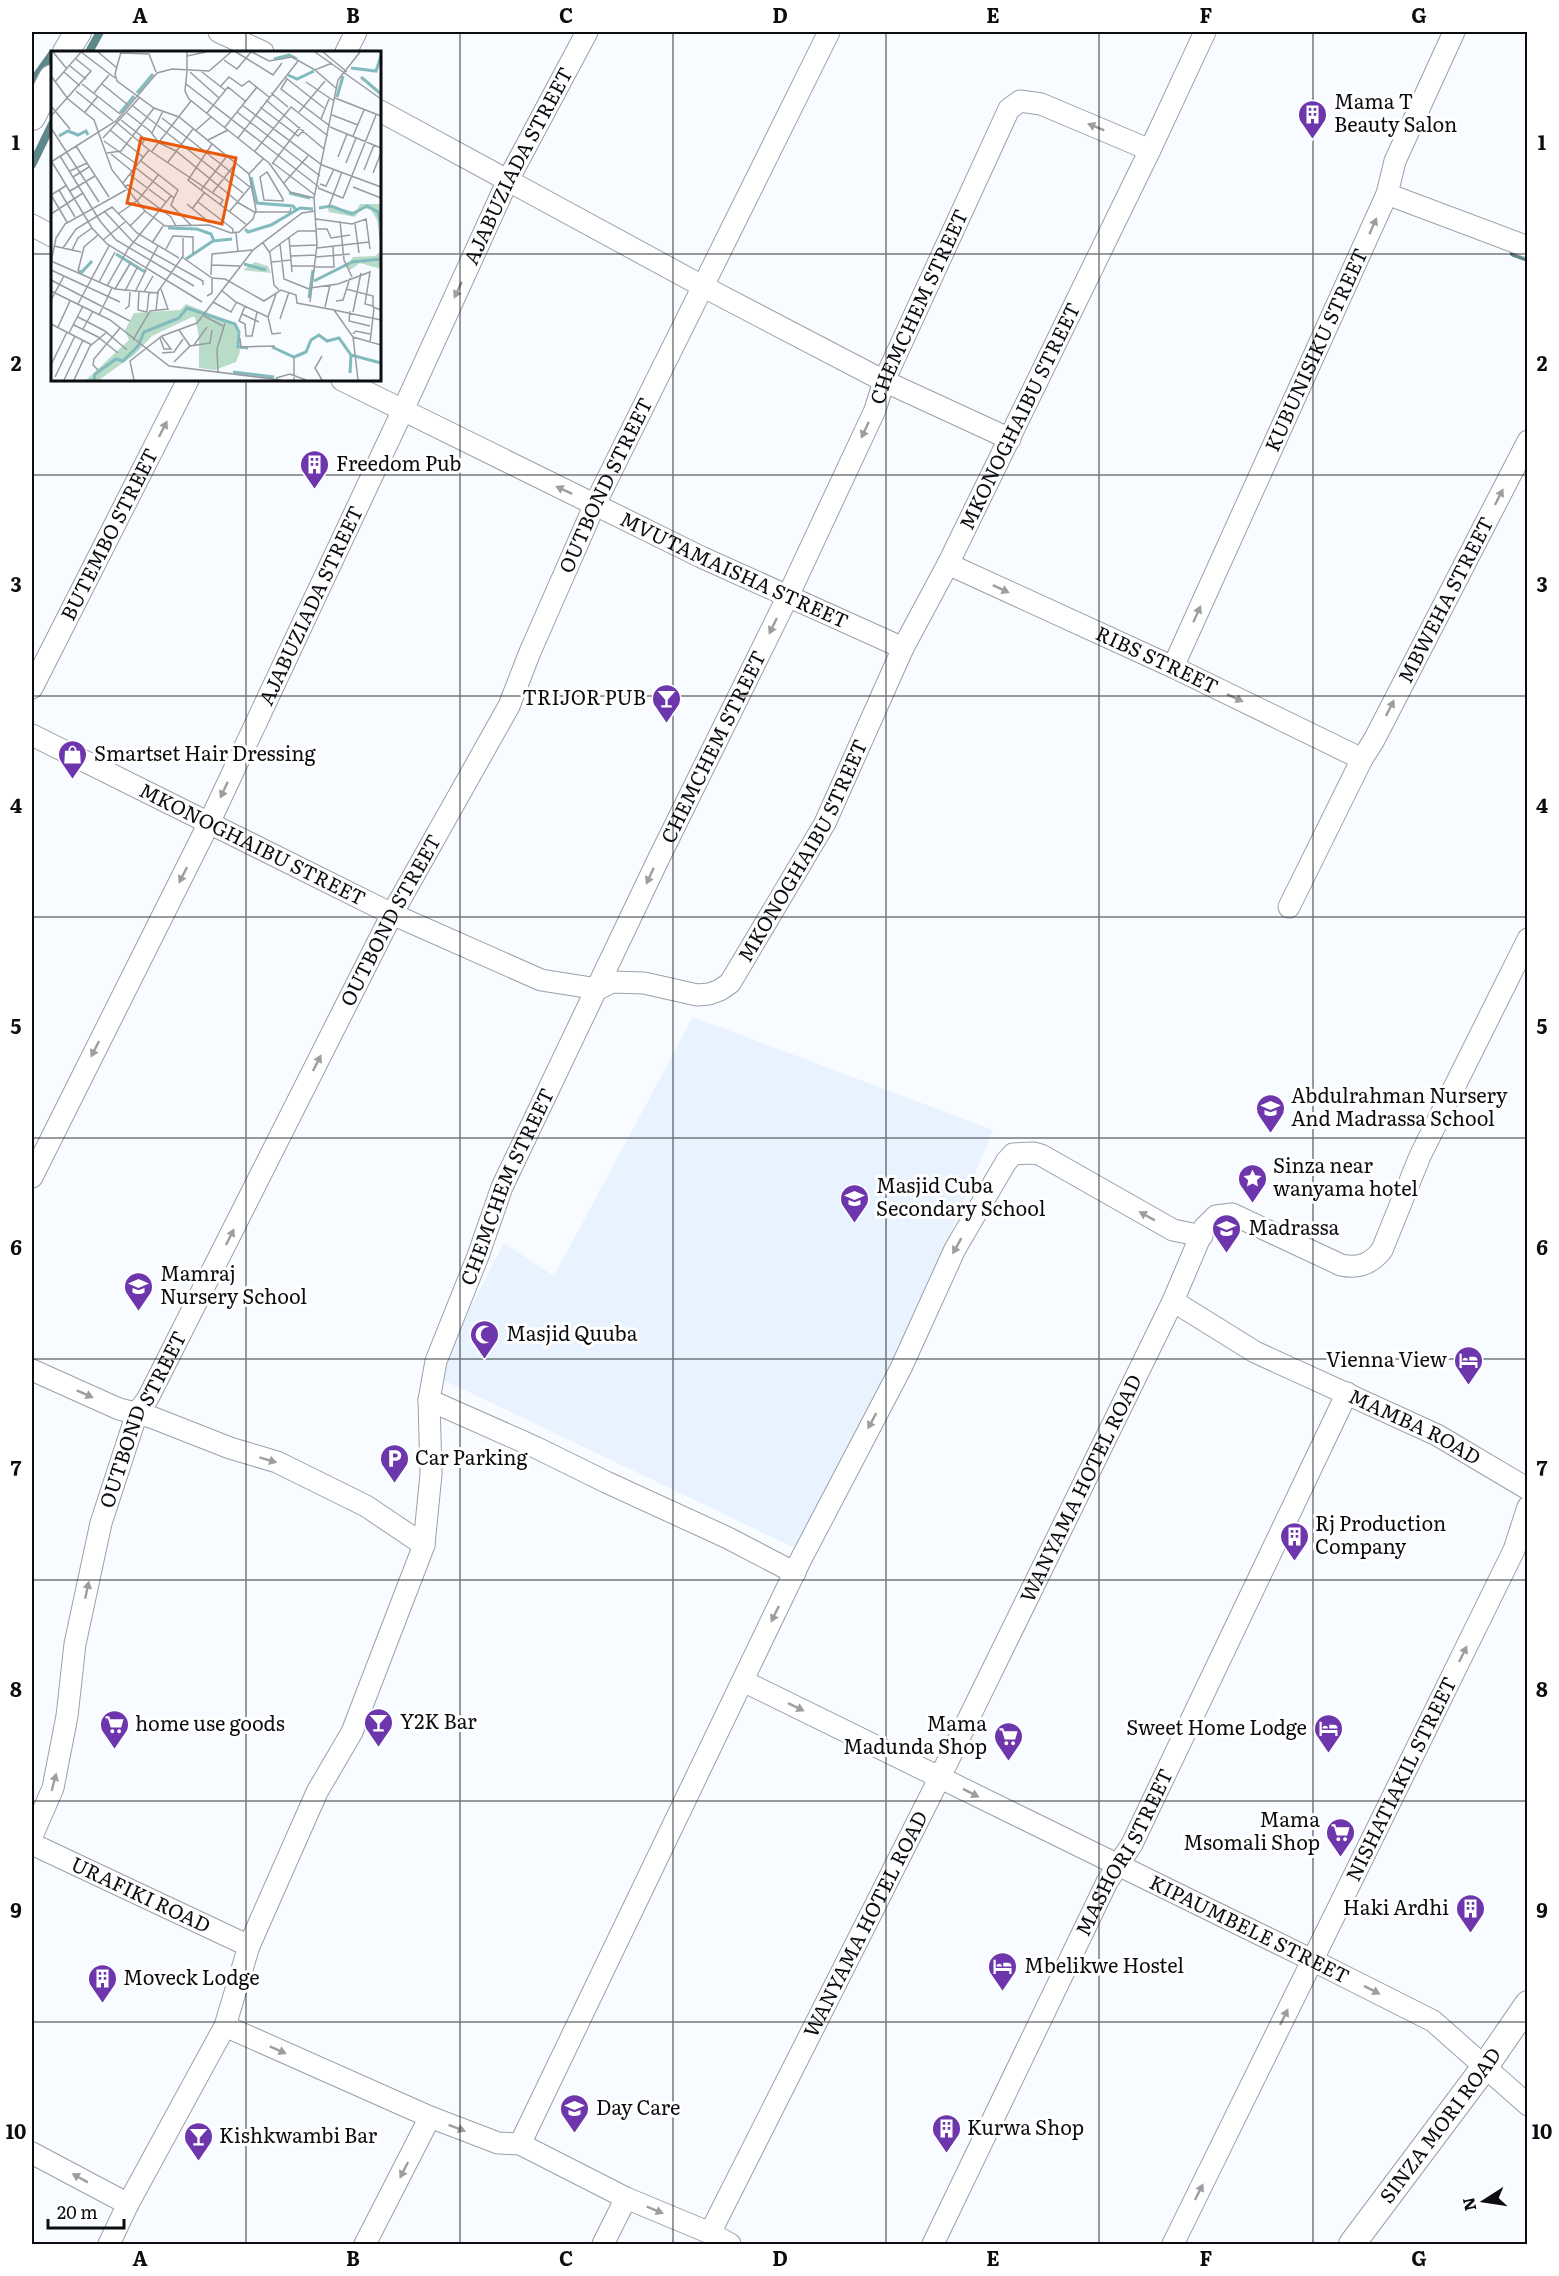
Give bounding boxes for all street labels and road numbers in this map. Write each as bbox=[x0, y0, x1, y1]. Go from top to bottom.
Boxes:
street label: AJABUZIADA STREET bbox=[454, 61, 579, 269]
street label: CHEMCHEM STREET bbox=[861, 203, 974, 408]
street label: KUBUNISIKU STREET bbox=[1256, 243, 1374, 456]
street label: MKONOGHAIBU STREET bbox=[950, 297, 1086, 534]
street label: OUTBOND STREET bbox=[550, 392, 659, 577]
street label: BUTEMBO STREET bbox=[52, 442, 164, 625]
street label: AJABUZIADA STREET bbox=[249, 500, 369, 710]
street label: MVUTAMAISHA STREET bbox=[616, 503, 854, 635]
street label: MBWEHA STREET bbox=[1389, 511, 1500, 687]
street label: RIBS STREET bbox=[1092, 617, 1224, 700]
street label: CHEMCHEM STREET bbox=[652, 645, 772, 848]
street label: MKONOGHAIBU STREET bbox=[729, 734, 874, 967]
street label: MKONOGHAIBU STREET bbox=[135, 774, 372, 912]
street label: OUTBOND STREET bbox=[331, 828, 447, 1011]
street label: CHEMCHEM STREET bbox=[451, 1082, 560, 1289]
street label: OUTBOND STREET bbox=[90, 1325, 193, 1511]
street label: WANYAMA HOTEL ROAD bbox=[1011, 1369, 1148, 1607]
street label: MAMBA ROAD bbox=[1344, 1380, 1488, 1471]
street label: NISHATIAKIL STREET bbox=[1337, 1671, 1463, 1886]
street label: MASHORI STREET bbox=[1066, 1763, 1179, 1940]
street label: WANYAMA HOTEL ROAD bbox=[794, 1805, 934, 2042]
street label: URAFIKI ROAD bbox=[67, 1847, 216, 1939]
street label: KIPAUMBELE STREET bbox=[1145, 1866, 1355, 1990]
street label: SINZA MORI ROAD bbox=[1376, 2042, 1506, 2208]

